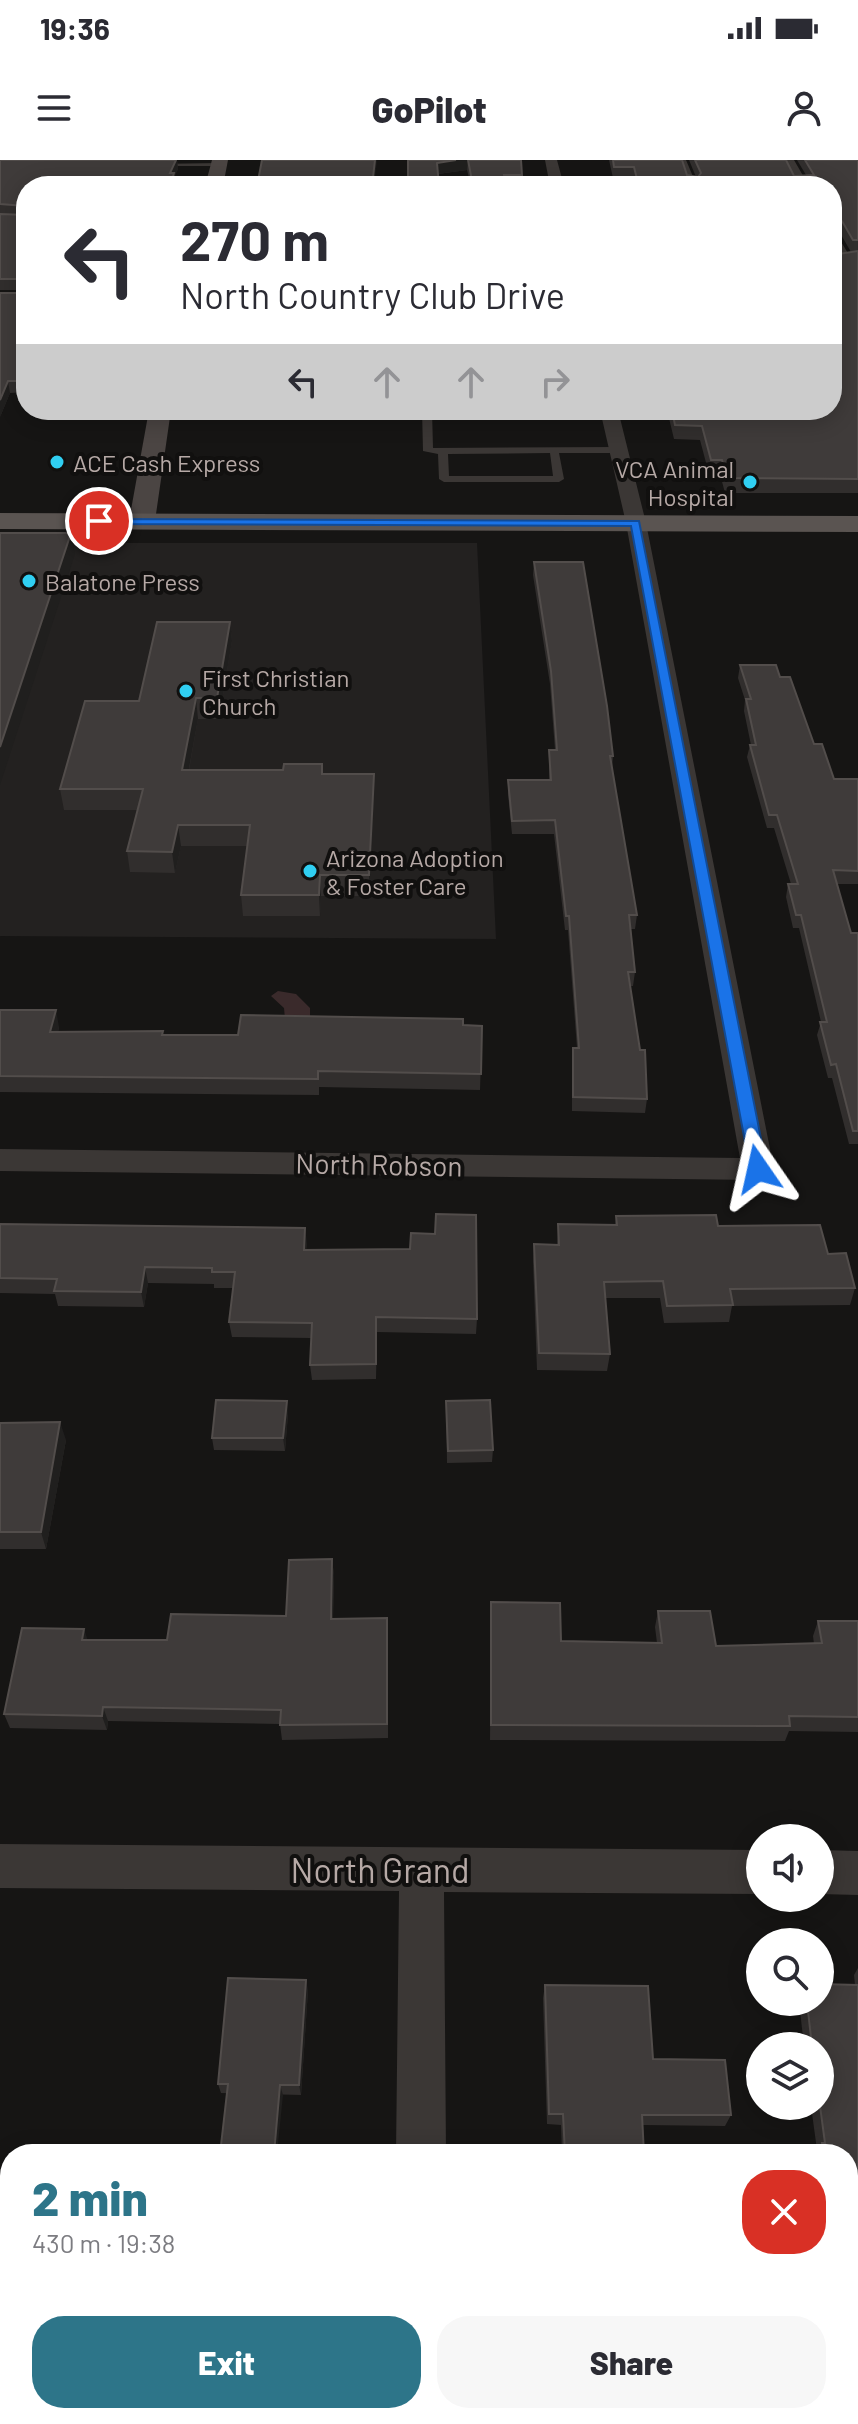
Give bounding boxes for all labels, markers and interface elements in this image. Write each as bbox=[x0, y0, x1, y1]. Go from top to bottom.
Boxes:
text: 19:36 bbox=[40, 10, 110, 46]
icon: menu bbox=[32, 86, 76, 130]
icon: person bbox=[782, 86, 826, 130]
text: GoPilot bbox=[371, 87, 487, 130]
text: 270 m bbox=[180, 205, 329, 272]
icon: left bbox=[48, 208, 152, 312]
text: North Country Club Drive bbox=[180, 273, 565, 316]
icon: left bbox=[281, 360, 325, 404]
icon: ahead bbox=[365, 360, 409, 404]
icon: ahead bbox=[449, 360, 493, 404]
icon: right bbox=[533, 360, 577, 404]
place label: ACE Cash Express bbox=[73, 448, 260, 477]
marker: ACE Cash Express bbox=[48, 453, 66, 471]
place label: VCA Animal Hospital bbox=[615, 454, 734, 511]
marker: VCA Animal Hospital bbox=[741, 473, 759, 491]
pin bbox=[65, 487, 133, 555]
icon: arrive bbox=[77, 499, 121, 543]
place label: Balatone Press bbox=[45, 567, 200, 596]
marker: Balatone Press bbox=[20, 572, 38, 590]
place label: First Christian Church bbox=[202, 663, 349, 720]
marker: First Christian Church bbox=[177, 682, 195, 700]
place label: Arizona Adoption & Foster Care bbox=[326, 843, 504, 900]
marker: Arizona Adoption & Foster Care bbox=[301, 862, 319, 880]
position arrow bbox=[716, 1127, 800, 1211]
street label: North Robson bbox=[295, 1146, 463, 1182]
map controls bbox=[746, 1824, 834, 2120]
button: sound bbox=[746, 1824, 834, 1912]
street label: North Grand bbox=[290, 1849, 470, 1890]
button: search bbox=[746, 1928, 834, 2016]
button: layers bbox=[746, 2032, 834, 2120]
text: 2 min bbox=[32, 2168, 148, 2226]
button: close bbox=[742, 2170, 826, 2254]
text: 430 m · 19:38 bbox=[32, 2227, 175, 2258]
button: Exit bbox=[32, 2316, 421, 2408]
button: Share bbox=[437, 2316, 826, 2408]

